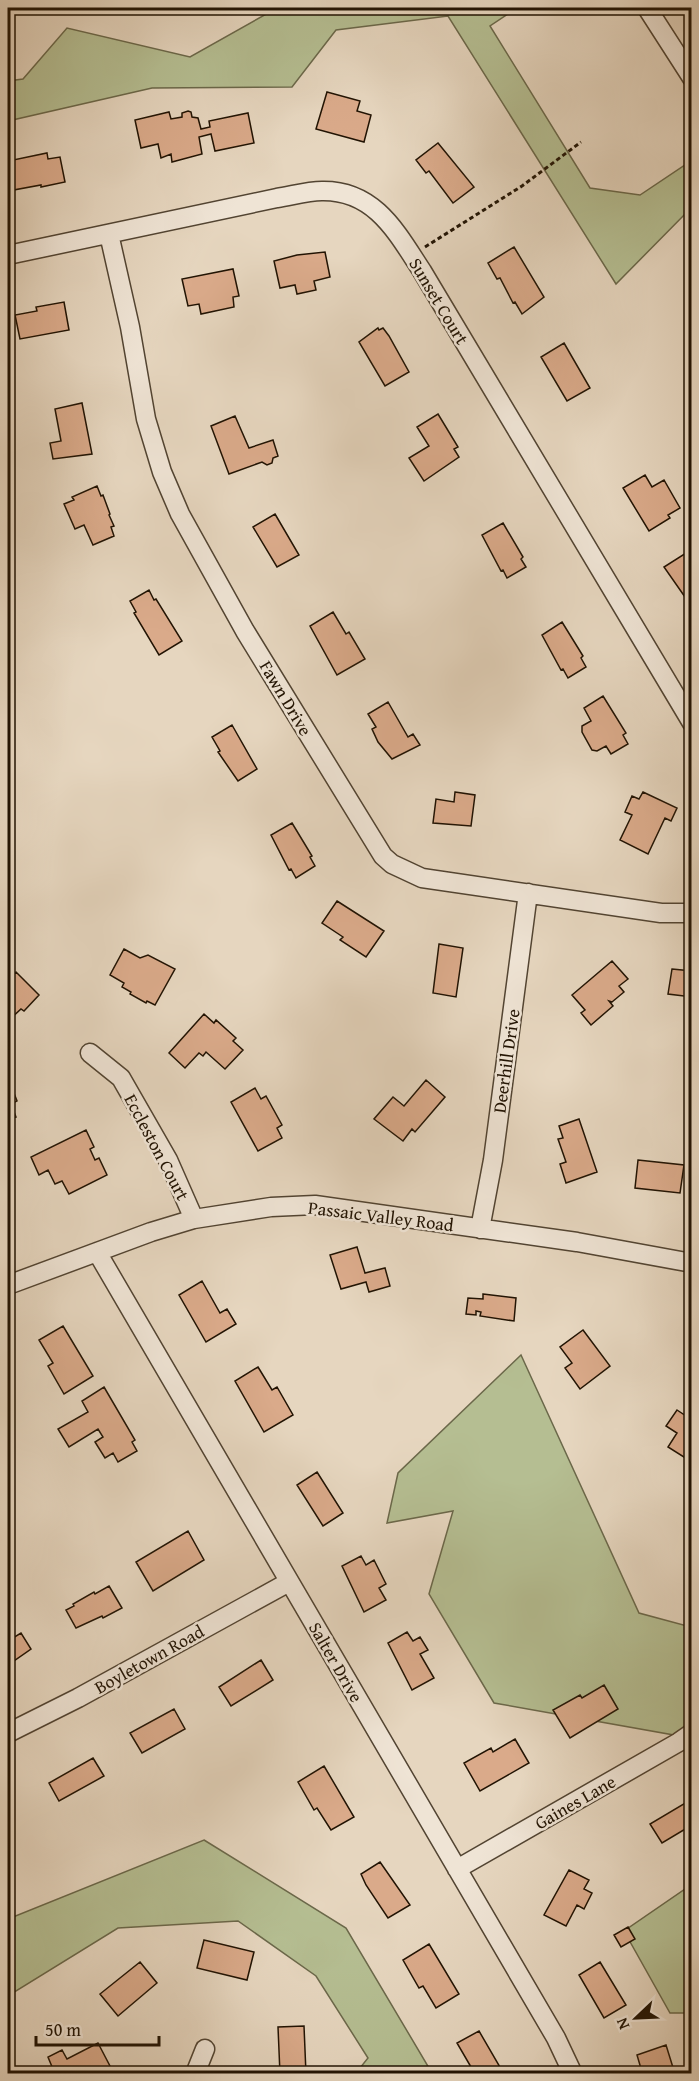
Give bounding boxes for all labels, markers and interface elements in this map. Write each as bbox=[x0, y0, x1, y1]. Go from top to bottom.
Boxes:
street label: Sunset Court bbox=[402, 252, 476, 350]
street label: Fawn Drive bbox=[253, 655, 319, 741]
street label: Deerhill Drive bbox=[485, 1007, 527, 1115]
street label: Eccleston Court bbox=[117, 1089, 197, 1206]
street label: Passaic Valley Road bbox=[307, 1194, 456, 1238]
street label: Salter Drive bbox=[302, 1617, 370, 1707]
street label: Boyletown Road bbox=[89, 1618, 209, 1700]
street label: Gaines Lane bbox=[529, 1768, 621, 1836]
north arrow bbox=[606, 1988, 666, 2048]
scale bar bbox=[36, 2009, 159, 2047]
text: N bbox=[609, 2014, 635, 2033]
text: 50 m bbox=[45, 2016, 81, 2043]

